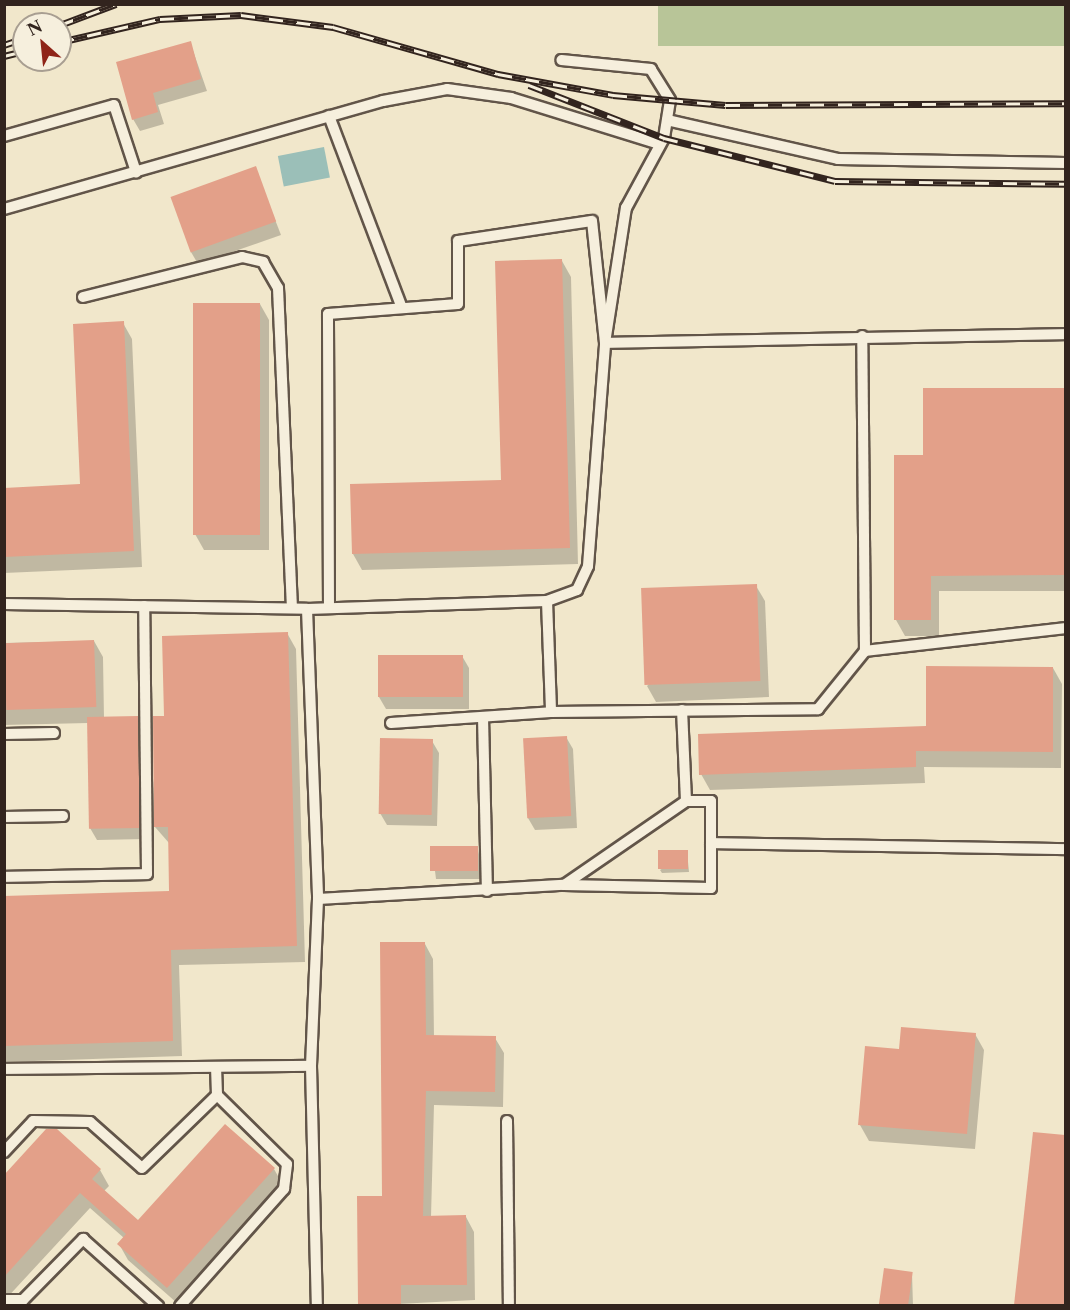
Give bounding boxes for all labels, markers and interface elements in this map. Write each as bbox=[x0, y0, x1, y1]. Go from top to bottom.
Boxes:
north arrow bbox=[12, 12, 72, 72]
text: N bbox=[24, 16, 45, 40]

